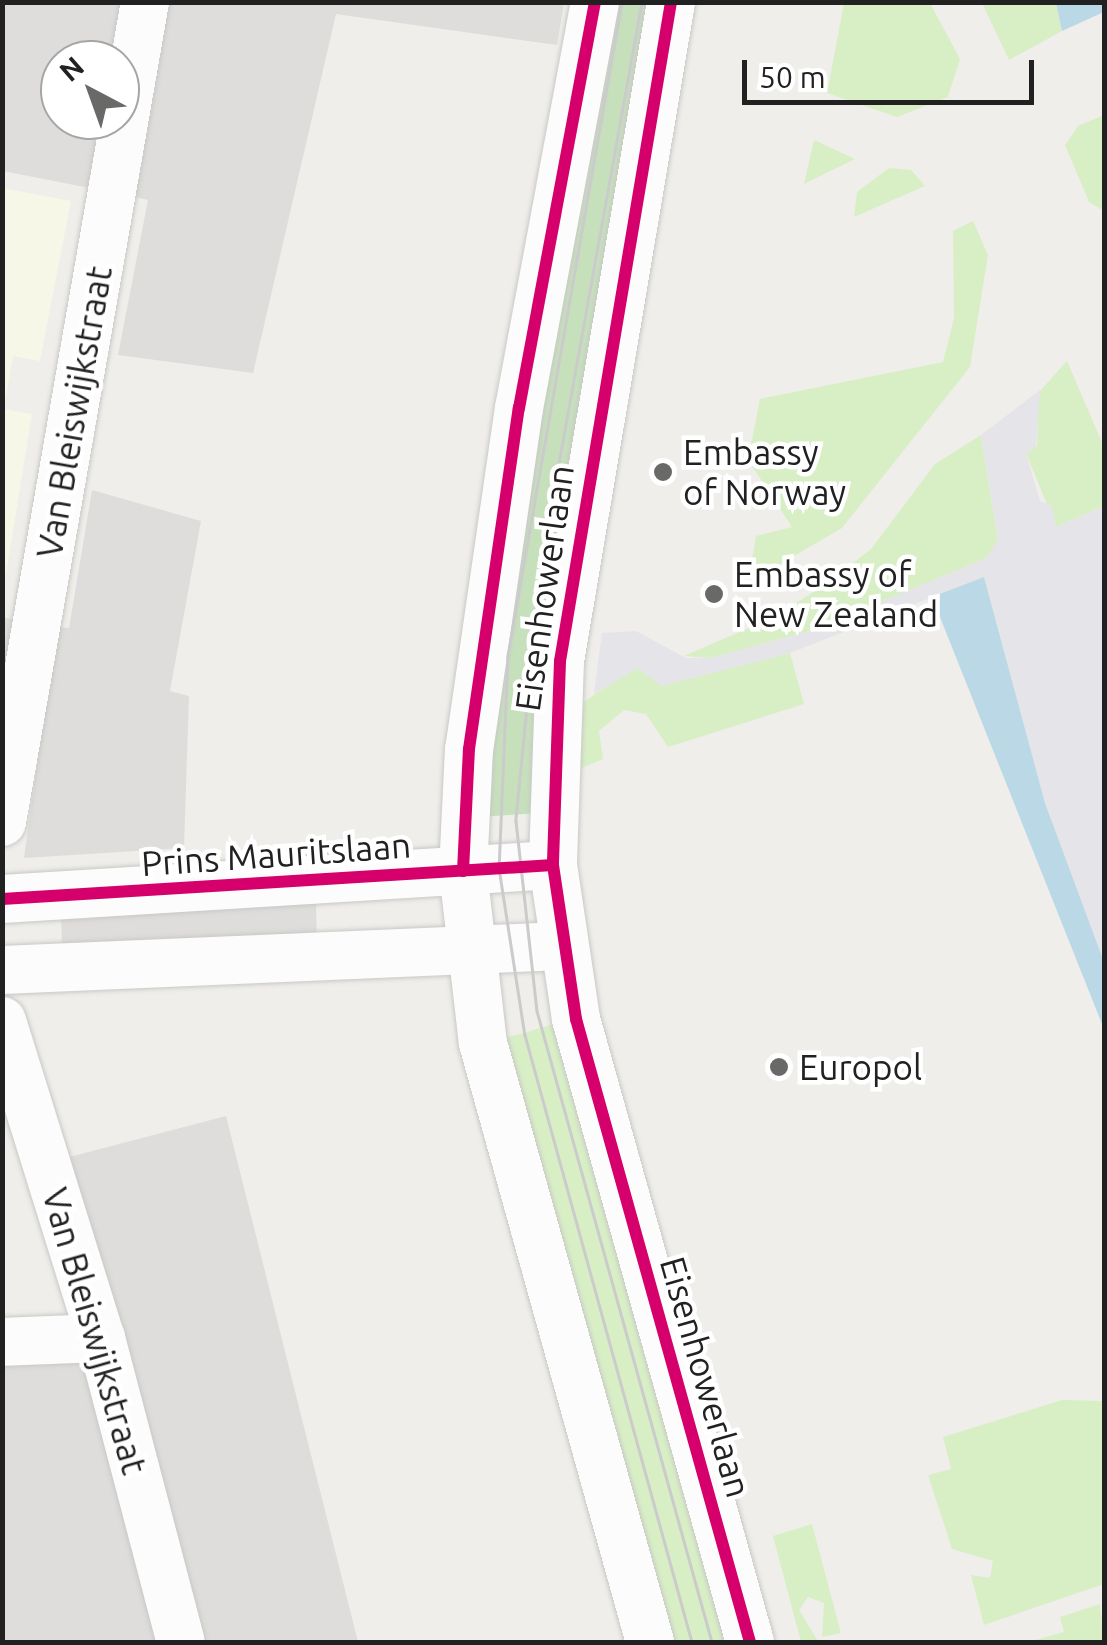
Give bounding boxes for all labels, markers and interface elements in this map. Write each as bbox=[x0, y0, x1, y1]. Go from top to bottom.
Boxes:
north arrow bbox=[40, 40, 140, 140]
scale bar bbox=[747, 40, 1040, 102]
text: N bbox=[53, 50, 89, 87]
text: 50 m bbox=[759, 60, 826, 94]
street label: Van Bleiswijkstraat bbox=[28, 263, 120, 561]
place label: Embassy of Norway bbox=[683, 431, 846, 513]
marker: Embassy of Norway bbox=[652, 461, 674, 483]
street label: Eisenhowerlaan bbox=[506, 462, 582, 714]
place label: Embassy of New Zealand bbox=[734, 553, 938, 635]
marker: Embassy of New Zealand bbox=[703, 583, 725, 605]
street label: Prins Mauritslaan bbox=[140, 824, 412, 884]
place label: Europol bbox=[799, 1046, 922, 1088]
marker: Europol bbox=[768, 1056, 790, 1078]
street label: Van Bleiswijkstraat bbox=[34, 1183, 156, 1479]
street label: Eisenhowerlaan bbox=[652, 1252, 760, 1502]

